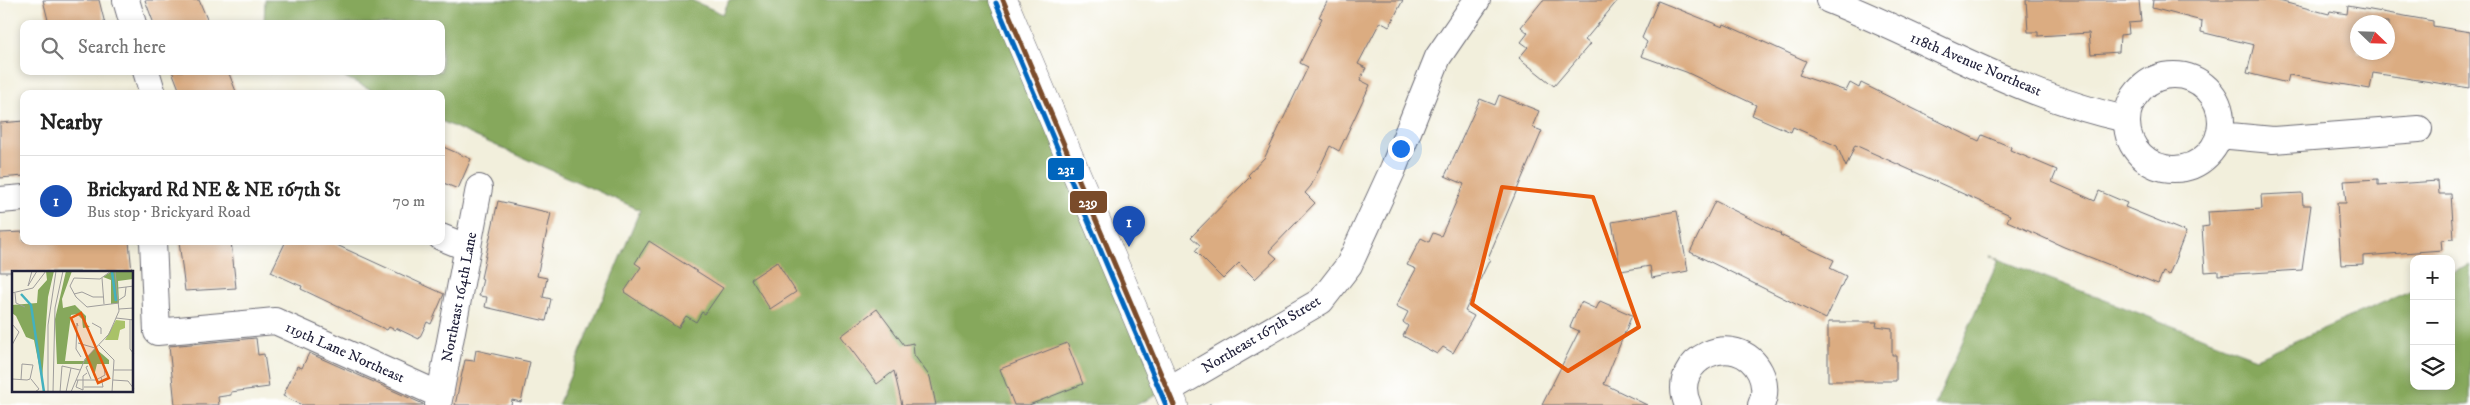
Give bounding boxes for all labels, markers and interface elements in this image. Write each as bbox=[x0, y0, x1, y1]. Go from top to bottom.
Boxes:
north arrow bbox=[2350, 15, 2395, 60]
search box bbox=[20, 20, 445, 75]
street label: 118th Avenue Northeast bbox=[1907, 28, 2044, 101]
icon: search bbox=[38, 34, 66, 62]
text: Search here bbox=[78, 36, 166, 59]
text: Nearby bbox=[40, 110, 102, 136]
your location bbox=[1388, 136, 1414, 162]
line badge: 231 bbox=[1047, 157, 1085, 181]
text: 231 bbox=[1057, 161, 1075, 179]
text: Brickyard Rd NE & NE 167th St bbox=[87, 179, 340, 202]
line badge: 239 bbox=[1069, 190, 1108, 214]
text: 1 bbox=[53, 191, 59, 211]
text: 70 m bbox=[393, 191, 425, 211]
text: 239 bbox=[1078, 194, 1098, 212]
text: Bus stop · Brickyard Road bbox=[87, 202, 250, 222]
pin: 1 bbox=[1113, 206, 1145, 247]
street label: Northeast 164th Lane bbox=[438, 230, 481, 364]
map controls bbox=[2410, 255, 2455, 390]
button: + bbox=[2410, 255, 2455, 300]
inset map bbox=[12, 271, 134, 392]
street label: Northeast 167th Street bbox=[1198, 291, 1324, 377]
button: − bbox=[2410, 300, 2455, 345]
street label: 119th Lane Northeast bbox=[282, 318, 408, 387]
button: layers bbox=[2410, 345, 2455, 390]

